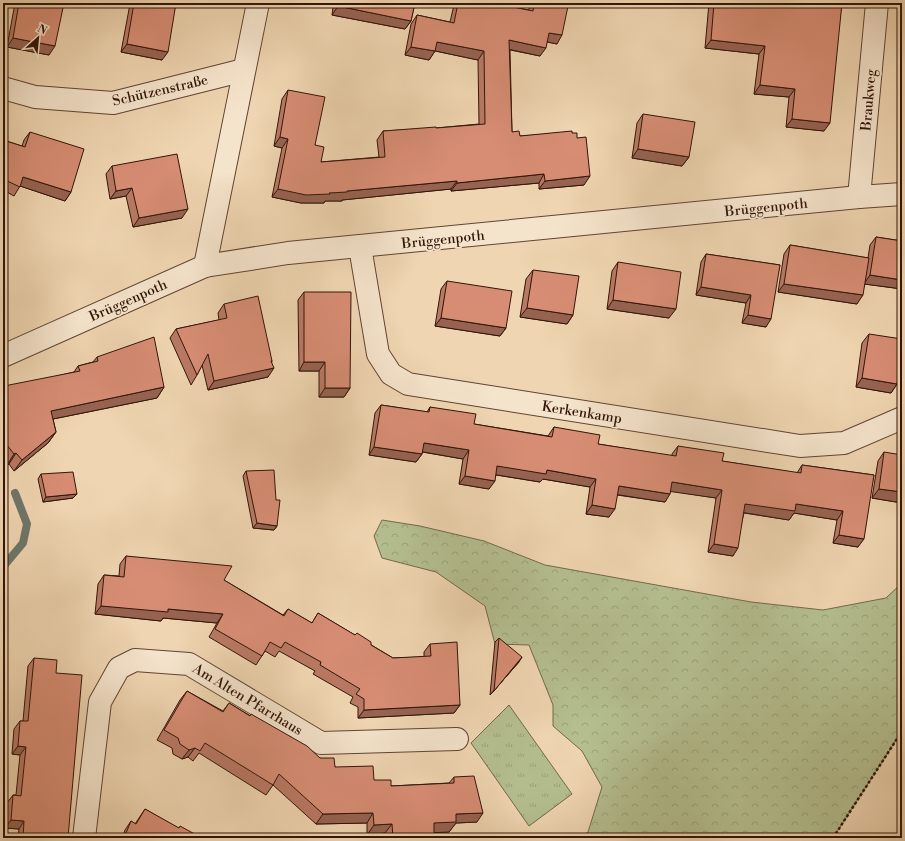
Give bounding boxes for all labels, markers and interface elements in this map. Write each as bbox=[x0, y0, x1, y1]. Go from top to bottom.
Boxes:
north arrow bbox=[18, 18, 58, 58]
text: N bbox=[35, 22, 49, 38]
street label: Braukweg bbox=[857, 68, 881, 133]
street label: Schützenstraße bbox=[111, 71, 210, 111]
street label: Brüggenpoth bbox=[723, 195, 809, 221]
street label: Brüggenpoth bbox=[400, 227, 486, 253]
street label: Brüggenpoth bbox=[86, 275, 171, 326]
street label: Kerkenkamp bbox=[541, 398, 623, 428]
street label: Am Alten Pfarrhaus bbox=[188, 659, 306, 740]

